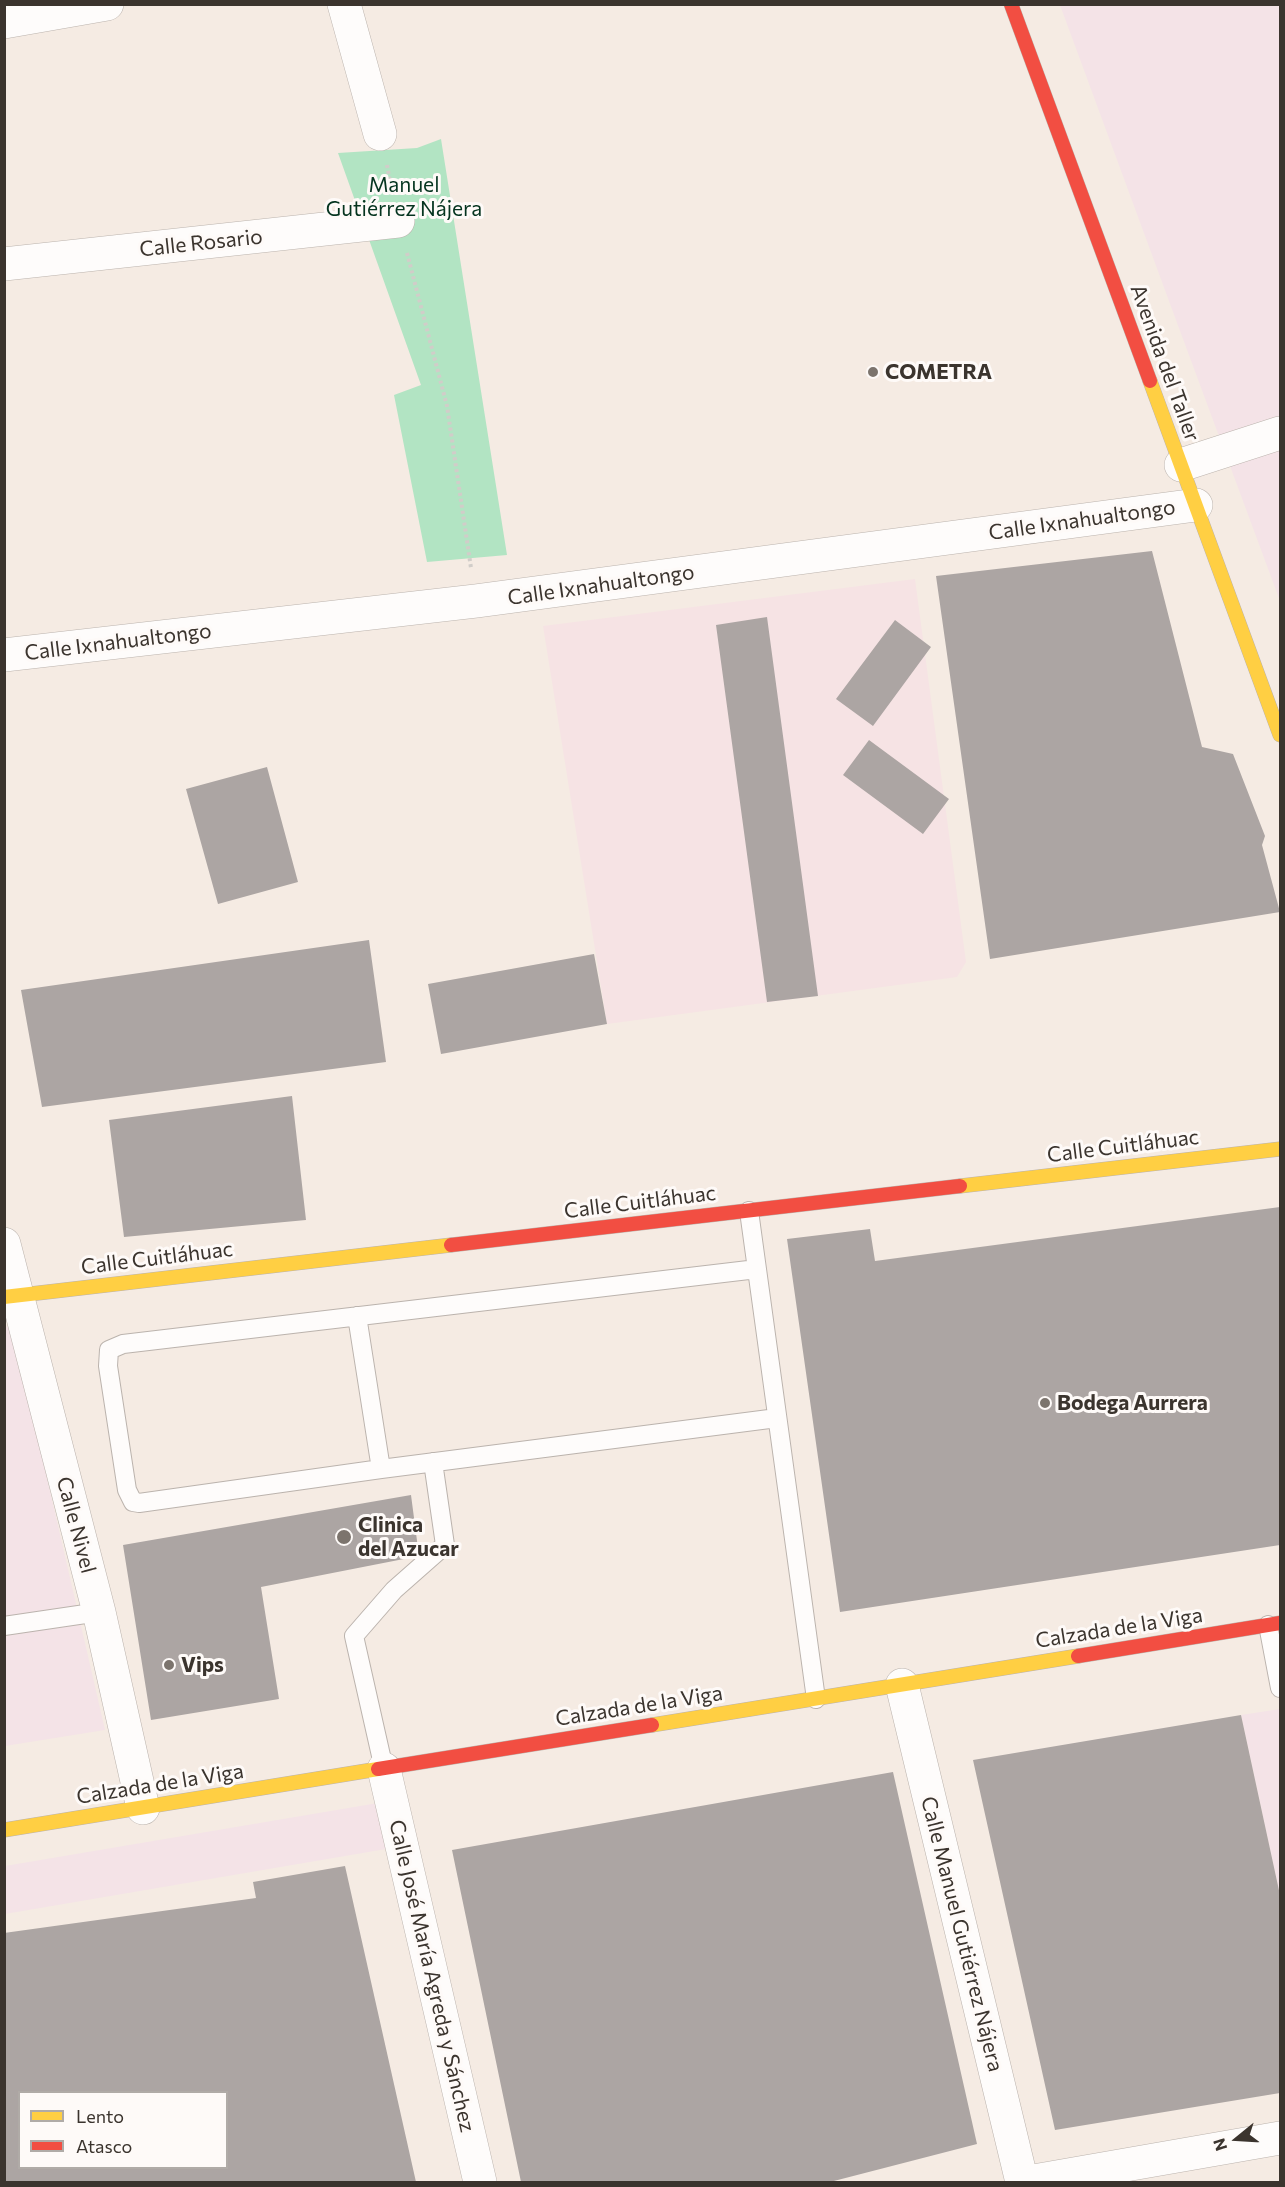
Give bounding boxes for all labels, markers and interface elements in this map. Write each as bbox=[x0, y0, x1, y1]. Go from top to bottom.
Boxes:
park label: Manuel Gutiérrez Nájera bbox=[326, 172, 482, 222]
street label: Calle Rosario bbox=[138, 224, 264, 262]
street label: Avenida del Taller bbox=[1125, 281, 1205, 445]
place label: COMETRA bbox=[885, 359, 992, 385]
marker: COMETRA bbox=[866, 365, 880, 379]
street label: Calle Ixnahualtongo bbox=[987, 494, 1177, 546]
street label: Calle Ixnahualtongo bbox=[506, 559, 696, 611]
street label: Calle Ixnahualtongo bbox=[23, 618, 213, 666]
street label: Calle Cuitláhuac bbox=[1046, 1124, 1200, 1168]
street label: Calle Cuitláhuac bbox=[563, 1180, 717, 1224]
street label: Calle Cuitláhuac bbox=[80, 1236, 234, 1280]
place label: Bodega Aurrera bbox=[1057, 1390, 1208, 1416]
marker: Bodega Aurrera bbox=[1038, 1396, 1052, 1410]
street label: Calle Nivel bbox=[51, 1474, 101, 1576]
place label: Clinica del Azucar bbox=[358, 1512, 459, 1562]
marker: Clinica del Azucar bbox=[335, 1528, 353, 1546]
street label: Calzada de la Viga bbox=[1034, 1602, 1204, 1654]
place label: Vips bbox=[181, 1652, 224, 1678]
marker: Vips bbox=[162, 1658, 176, 1672]
street label: Calzada de la Viga bbox=[554, 1680, 724, 1732]
street label: Calzada de la Viga bbox=[75, 1758, 245, 1810]
street label: Calle Manuel Gutiérrez Nájera bbox=[916, 1794, 1008, 2074]
street label: Calle José María Agreda y Sánchez bbox=[384, 1817, 480, 2135]
legend bbox=[18, 2091, 228, 2169]
text: Lento bbox=[76, 2105, 124, 2127]
north arrow bbox=[1207, 2109, 1267, 2169]
text: Atasco bbox=[76, 2135, 132, 2157]
text: N bbox=[1209, 2136, 1230, 2153]

